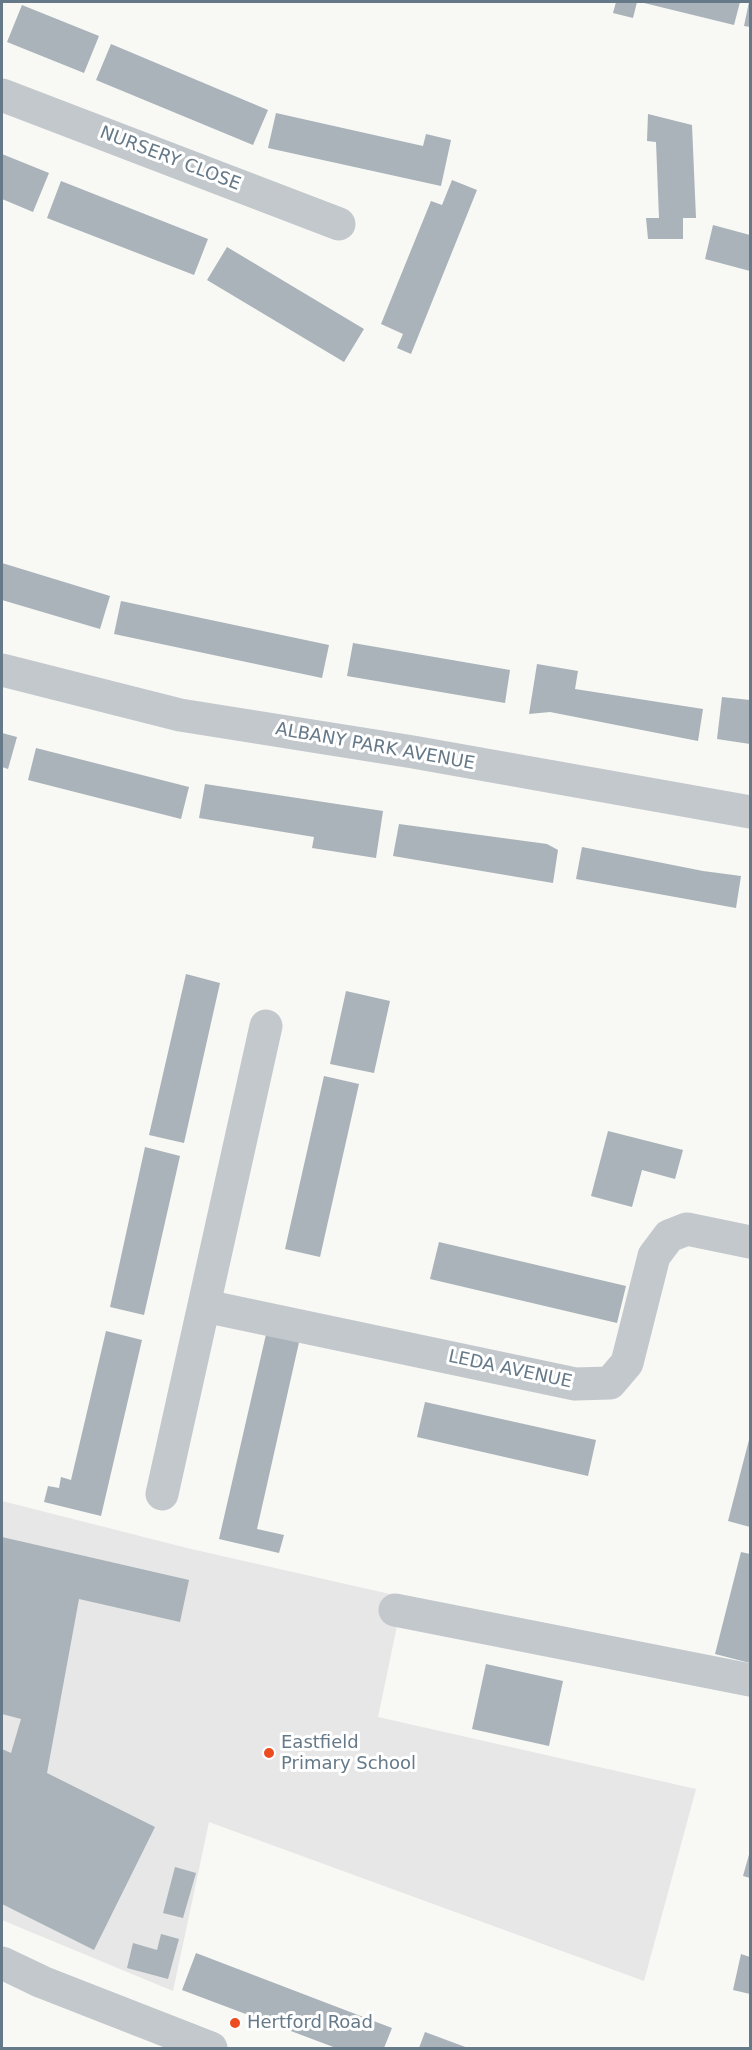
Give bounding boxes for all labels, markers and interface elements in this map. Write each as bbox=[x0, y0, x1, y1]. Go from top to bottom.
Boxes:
street label: NURSERY CLOSE bbox=[97, 122, 243, 196]
street label: ALBANY PARK AVENUE bbox=[274, 719, 476, 775]
street label: LEDA AVENUE bbox=[446, 1346, 574, 1394]
place label: Eastfield Primary School bbox=[281, 1732, 416, 1774]
marker: Eastfield Primary School bbox=[262, 1746, 276, 1760]
place label: Hertford Road bbox=[247, 2012, 373, 2034]
marker: Hertford Road bbox=[228, 2016, 242, 2030]

